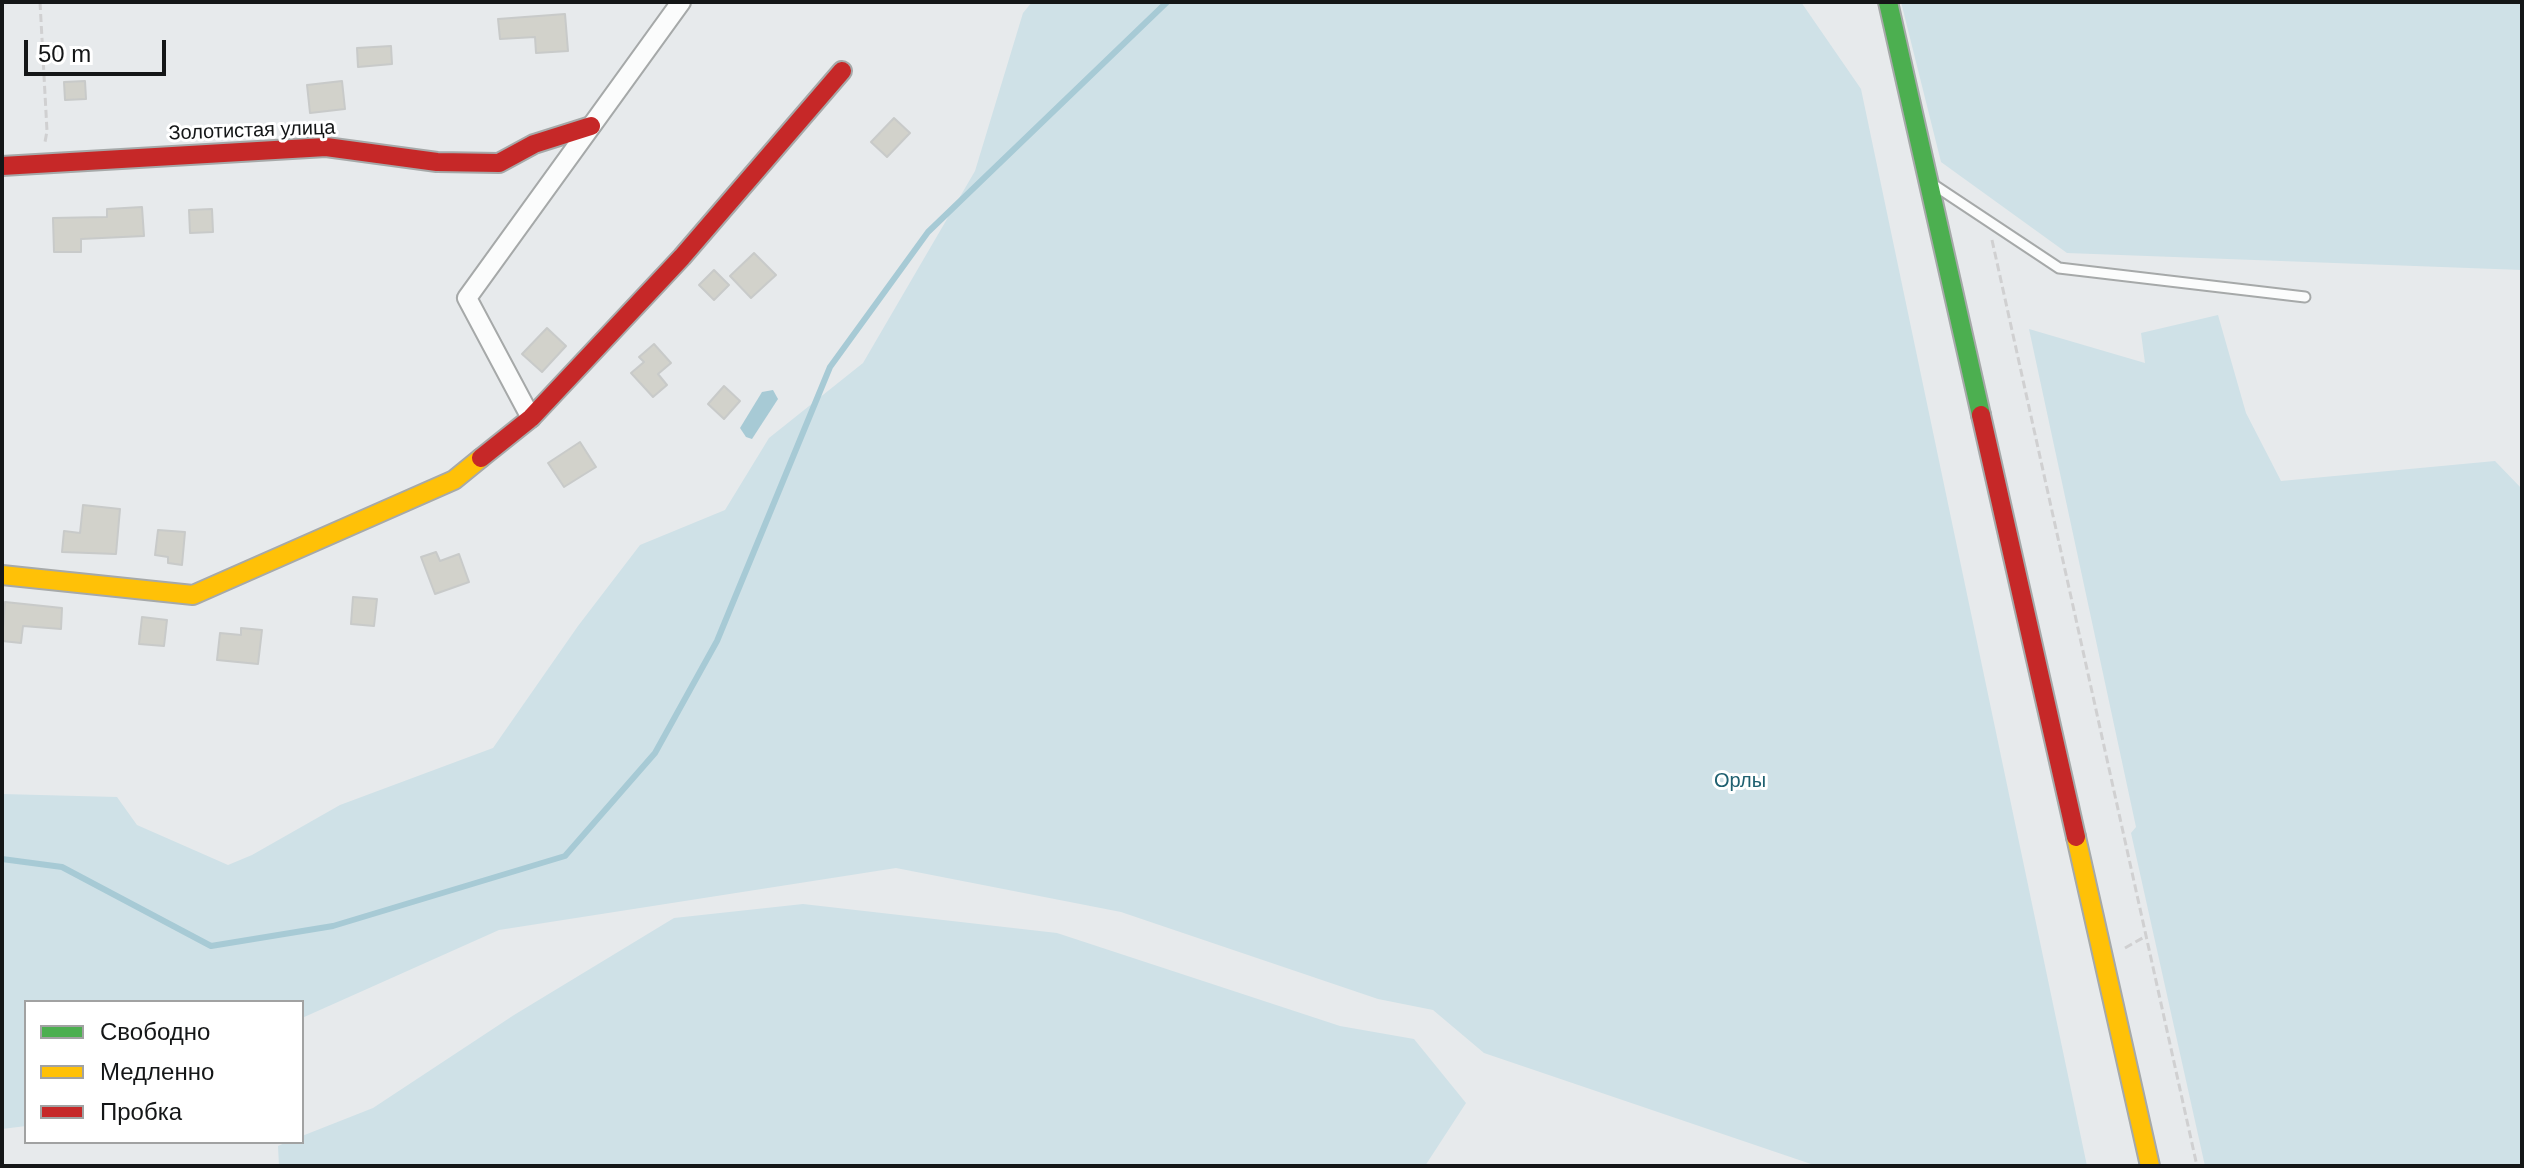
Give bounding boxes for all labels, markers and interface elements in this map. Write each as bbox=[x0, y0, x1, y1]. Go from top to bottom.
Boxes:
scale bar bbox=[28, 24, 170, 74]
text: 50 m bbox=[38, 40, 91, 67]
street label: Золотистая улица bbox=[168, 116, 336, 146]
park label: Орлы bbox=[1714, 769, 1766, 793]
legend bbox=[24, 1000, 304, 1144]
text: Свободно bbox=[100, 1018, 210, 1045]
text: Медленно bbox=[100, 1058, 214, 1085]
text: Пробка bbox=[100, 1098, 182, 1125]

